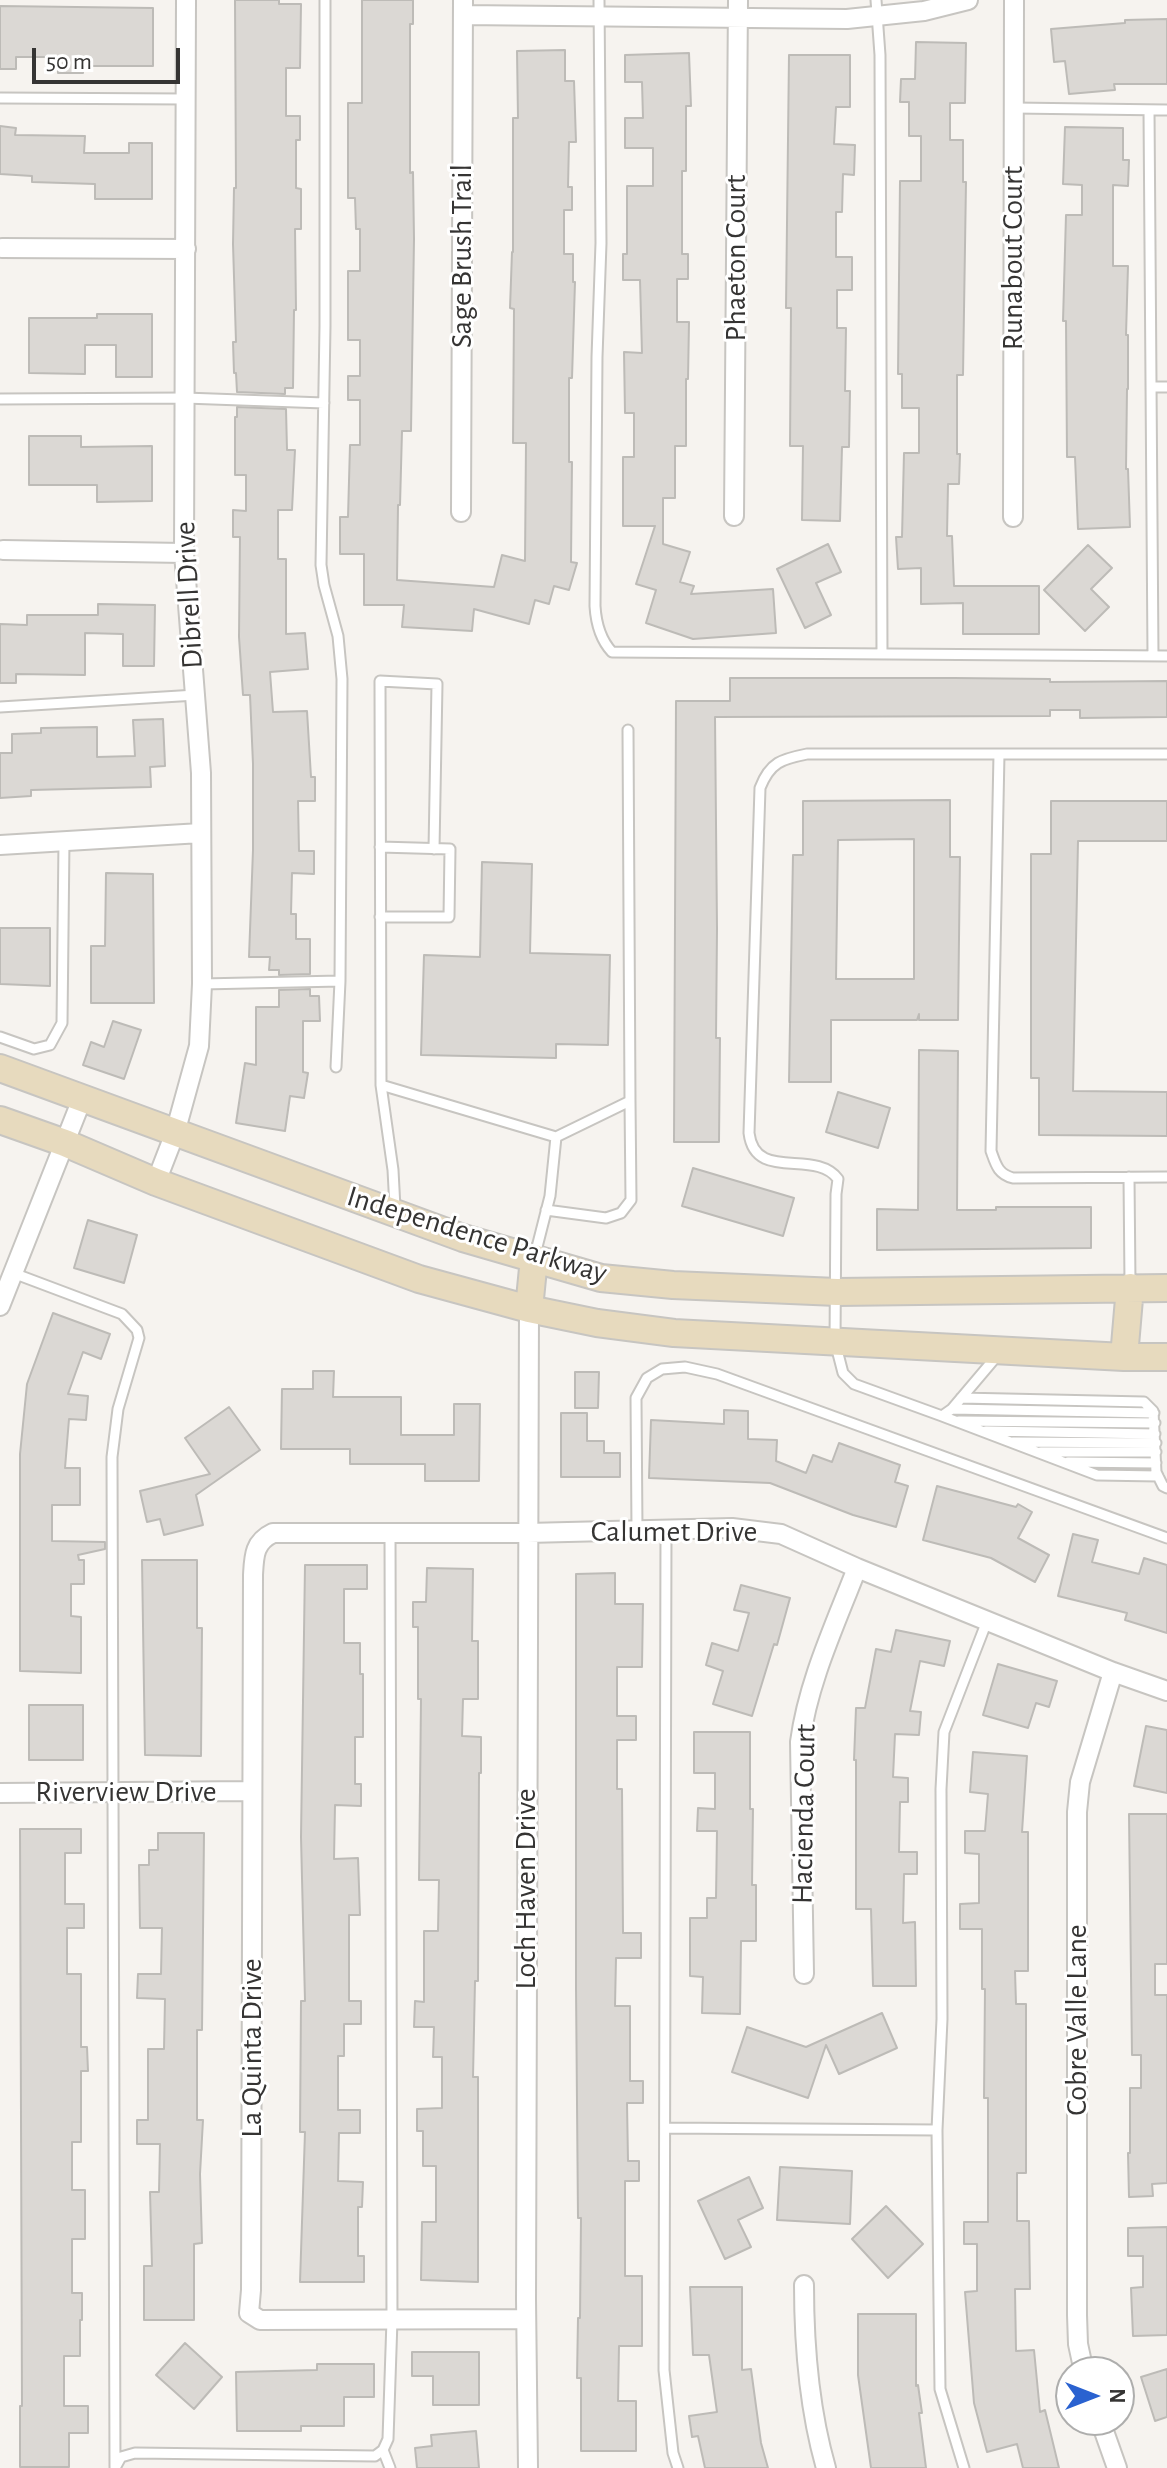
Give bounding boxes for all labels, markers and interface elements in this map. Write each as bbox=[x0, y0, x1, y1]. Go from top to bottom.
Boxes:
scale bar bbox=[36, 32, 184, 82]
text: 50 m bbox=[46, 50, 92, 74]
street label: Sage Brush Trail bbox=[444, 164, 480, 348]
street label: Runabout Court bbox=[995, 166, 1031, 350]
street label: Phaeton Court bbox=[718, 175, 754, 341]
street label: Dibrell Drive bbox=[167, 520, 211, 670]
street label: Independence Parkway bbox=[343, 1178, 611, 1292]
street label: Calumet Drive bbox=[591, 1514, 757, 1550]
street label: Hacienda Court bbox=[784, 1724, 824, 1904]
street label: Riverview Drive bbox=[35, 1774, 217, 1810]
street label: Loch Haven Drive bbox=[508, 1788, 544, 1990]
street label: Cobre Valle Lane bbox=[1059, 1924, 1095, 2116]
street label: La Quinta Drive bbox=[234, 1958, 270, 2138]
north arrow bbox=[1055, 2356, 1135, 2436]
text: N bbox=[1106, 2388, 1128, 2404]

